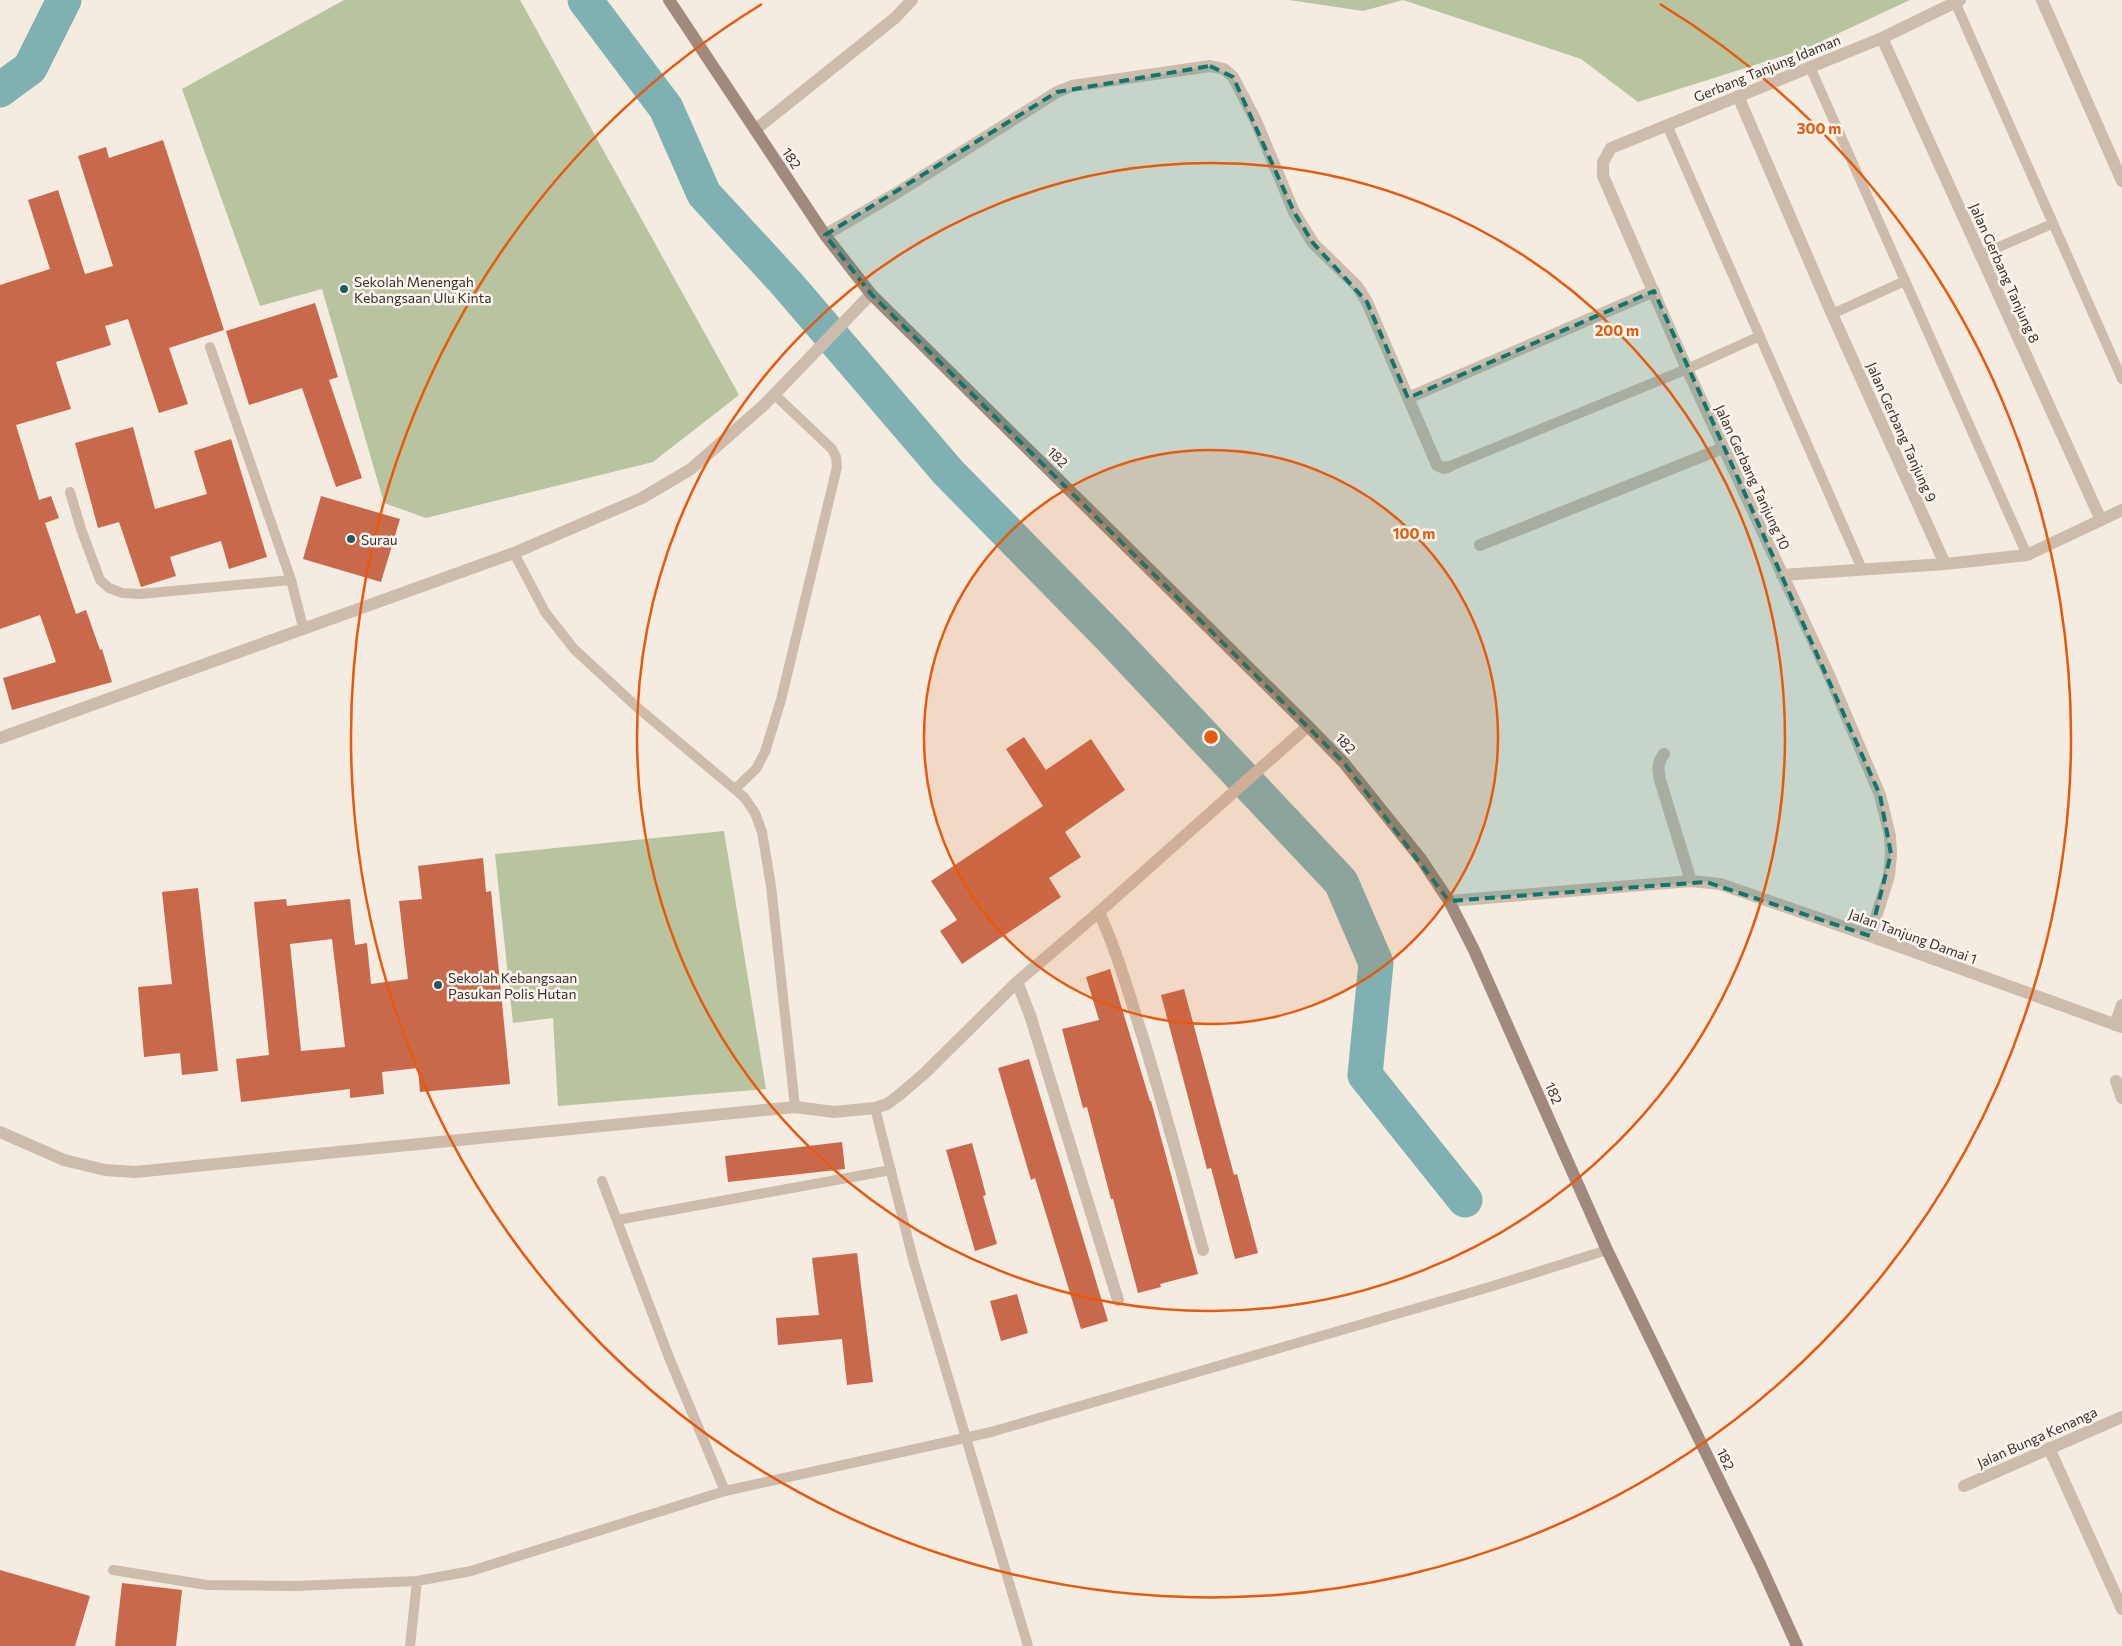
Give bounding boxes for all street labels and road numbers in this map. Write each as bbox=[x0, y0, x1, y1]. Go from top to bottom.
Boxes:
street label: Gerbang Tanjung Idaman bbox=[1691, 31, 1843, 105]
street label: 182 bbox=[779, 144, 805, 172]
street label: Jalan Gerbang Tanjung 8 bbox=[1966, 200, 2044, 346]
street label: Jalan Gerbang Tanjung 9 bbox=[1863, 359, 1941, 505]
street label: Jalan Gerbang Tanjung 10 bbox=[1712, 402, 1794, 552]
street label: 182 bbox=[1044, 443, 1072, 471]
street label: 182 bbox=[1332, 729, 1360, 757]
street label: Jalan Tanjung Damai 1 bbox=[1847, 905, 1979, 967]
street label: 182 bbox=[1542, 1079, 1566, 1107]
street label: Jalan Bunga Kenanga bbox=[1974, 1403, 2100, 1471]
street label: 182 bbox=[1713, 1445, 1739, 1473]

